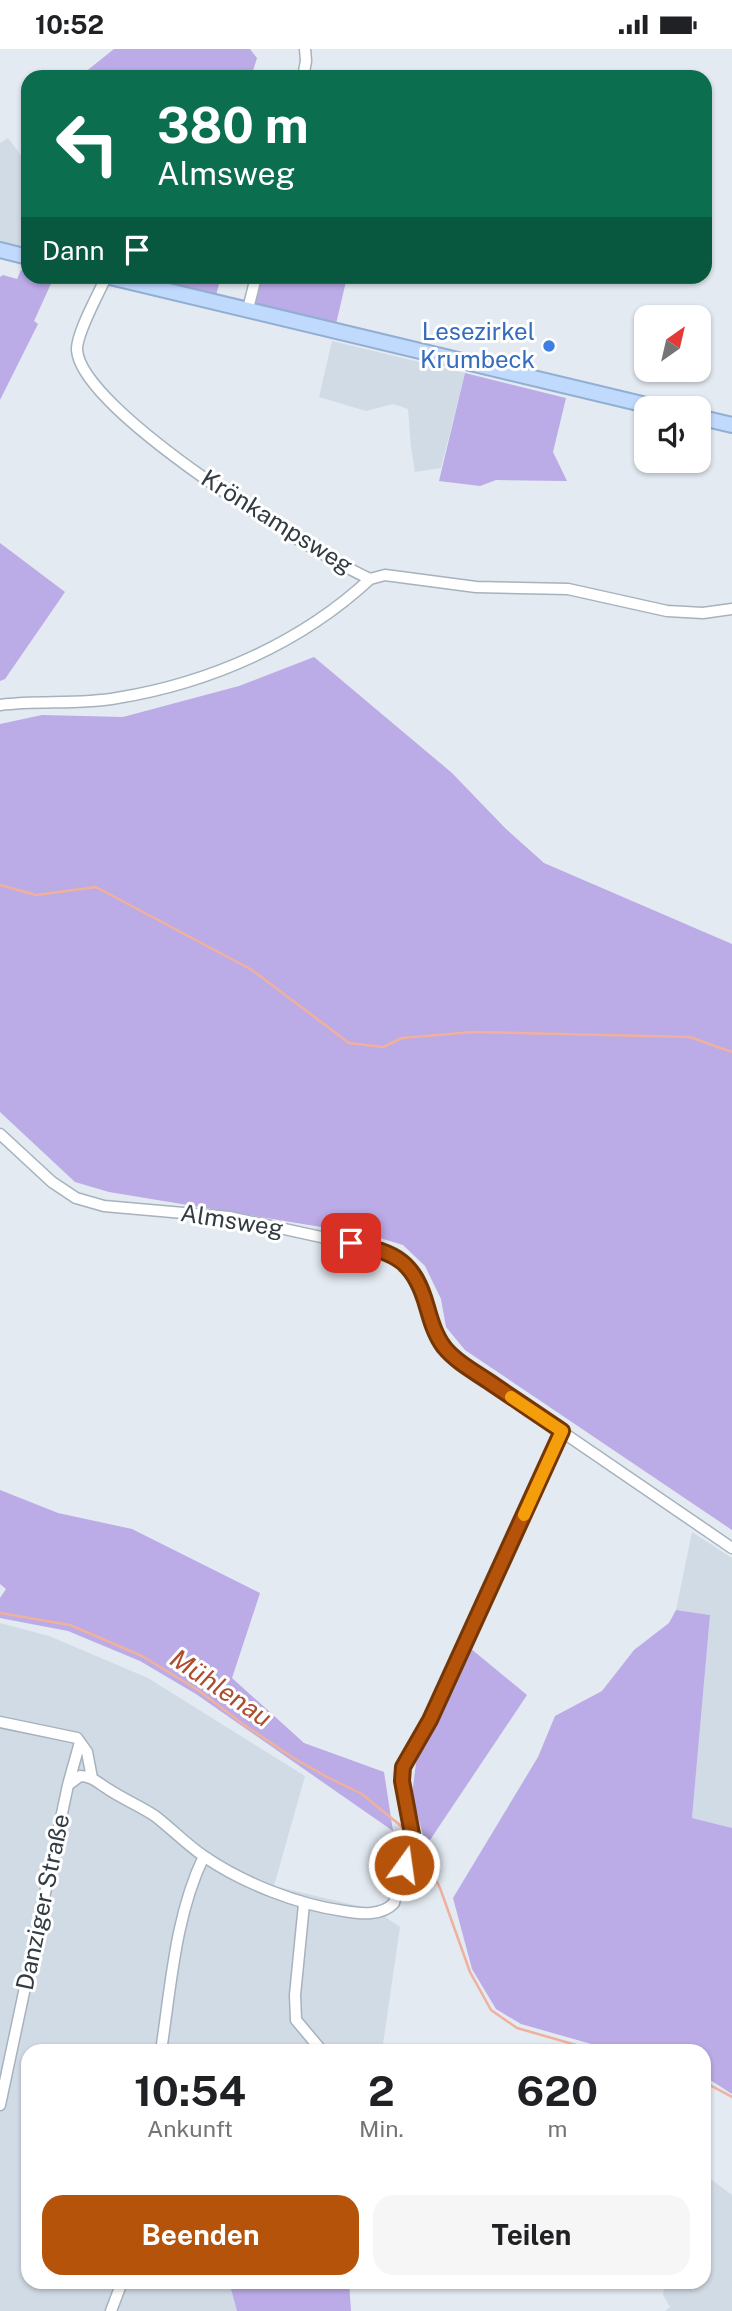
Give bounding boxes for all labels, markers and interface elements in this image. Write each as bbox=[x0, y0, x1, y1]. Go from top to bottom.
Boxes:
text: 10:52 bbox=[35, 9, 104, 40]
text: 380 m bbox=[157, 96, 309, 154]
icon: left bbox=[42, 98, 133, 189]
text: Almsweg bbox=[157, 155, 296, 192]
icon: arrive bbox=[118, 231, 156, 269]
text: Dann bbox=[42, 235, 104, 266]
north arrow bbox=[634, 305, 710, 381]
map controls bbox=[634, 305, 711, 473]
place label: Lesezirkel Krumbeck bbox=[420, 317, 535, 373]
marker: Lesezirkel Krumbeck bbox=[541, 338, 557, 354]
button: sound bbox=[634, 396, 711, 473]
street label: Krönkampsweg bbox=[197, 463, 358, 579]
street label: Almsweg bbox=[179, 1198, 286, 1242]
pin bbox=[321, 1213, 381, 1273]
icon: arrive bbox=[332, 1224, 370, 1262]
water label: Mühlenau bbox=[165, 1642, 278, 1733]
street label: Danziger Straße bbox=[10, 1811, 74, 1992]
position arrow bbox=[367, 1828, 441, 1902]
text: 10:54 bbox=[134, 2066, 246, 2115]
text: 2 bbox=[368, 2066, 395, 2115]
text: 620 bbox=[517, 2066, 598, 2115]
text: Ankunft bbox=[147, 2115, 233, 2142]
text: Min. bbox=[359, 2115, 404, 2142]
text: m bbox=[547, 2115, 567, 2142]
button: Beenden bbox=[42, 2195, 359, 2275]
button: Teilen bbox=[373, 2195, 690, 2275]

